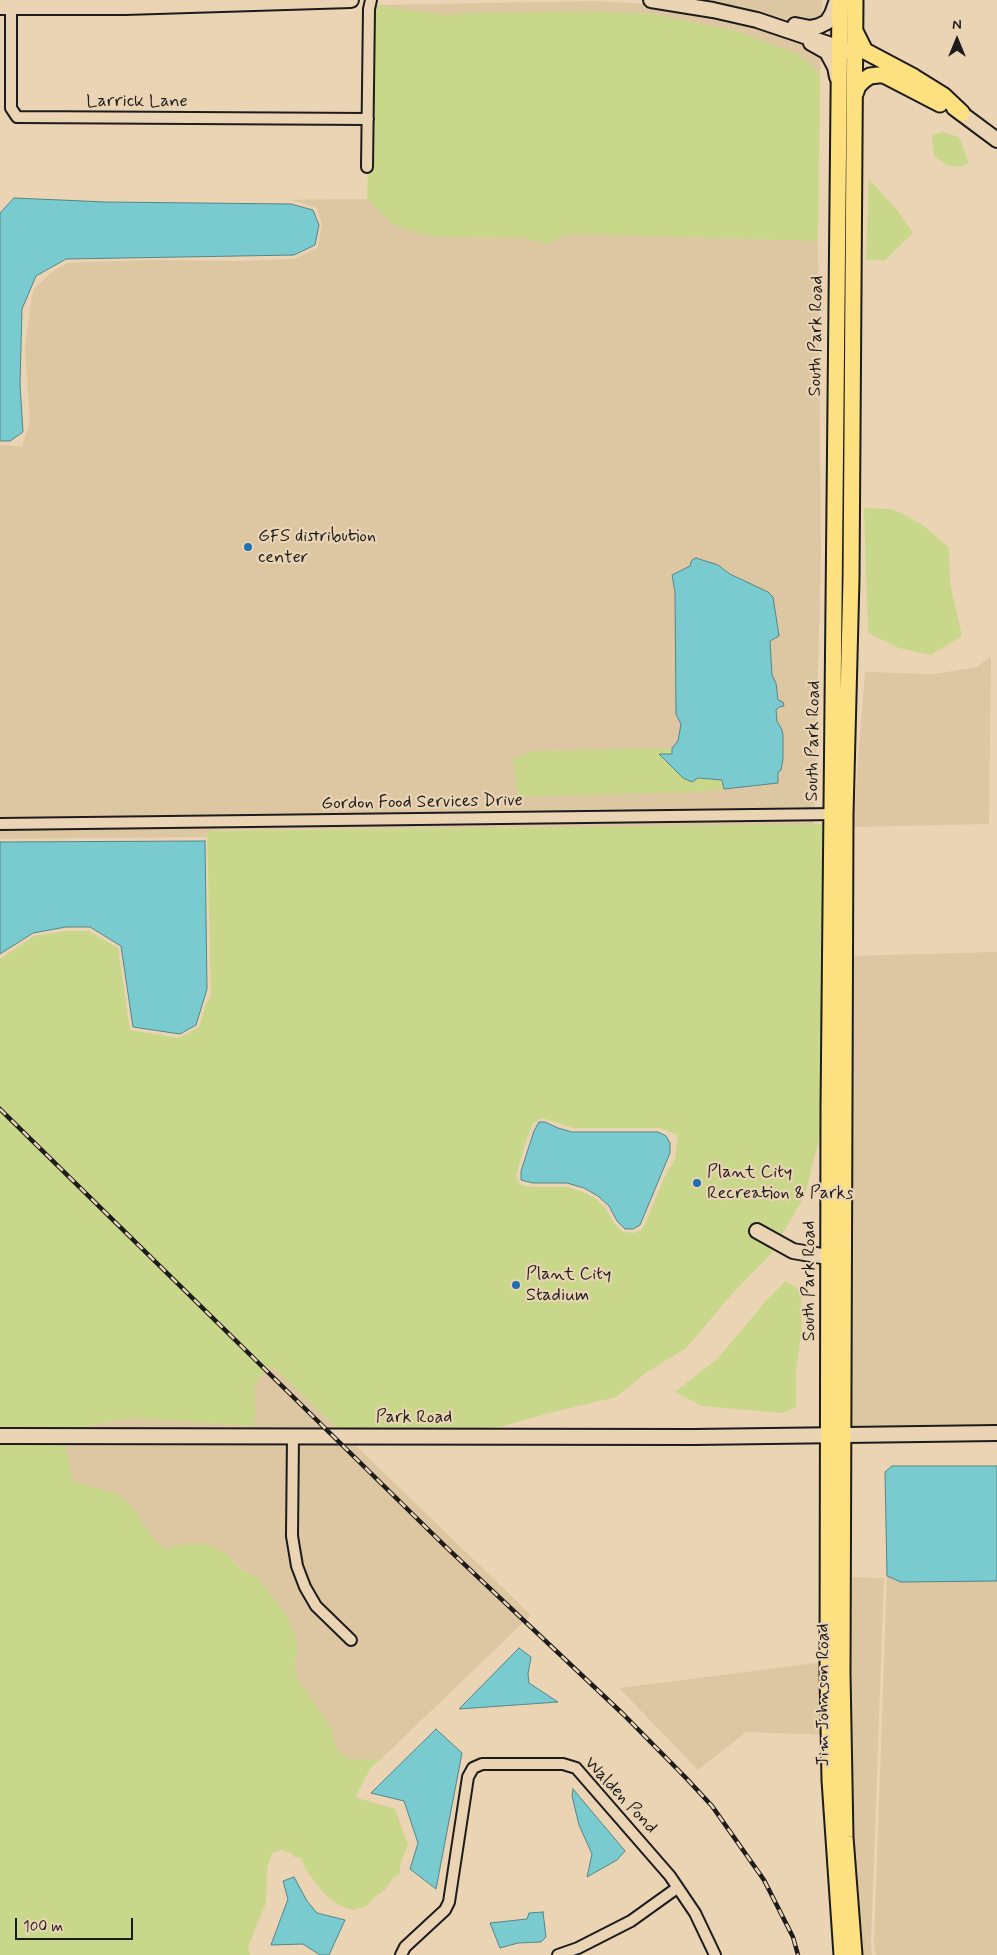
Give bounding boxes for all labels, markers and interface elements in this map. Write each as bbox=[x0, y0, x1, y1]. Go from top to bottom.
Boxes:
north arrow bbox=[932, 15, 982, 65]
text: N bbox=[952, 16, 962, 34]
street label: Larrick Lane bbox=[86, 91, 188, 113]
street label: South Park Road bbox=[805, 275, 829, 397]
place label: GFS distribution center bbox=[258, 526, 376, 568]
marker: GFS distribution center bbox=[242, 541, 254, 553]
street label: South Park Road bbox=[802, 680, 826, 802]
street label: Gordon Food Services Drive bbox=[321, 790, 523, 816]
place label: Plant City Recreation & Parks bbox=[707, 1162, 853, 1204]
marker: Plant City Recreation & Parks bbox=[691, 1177, 703, 1189]
street label: South Park Road bbox=[799, 1221, 821, 1341]
place label: Plant City Stadium bbox=[526, 1264, 611, 1306]
marker: Plant City Stadium bbox=[510, 1279, 522, 1291]
street label: Park Road bbox=[376, 1407, 452, 1429]
street label: Jim Johnson Road bbox=[813, 1623, 835, 1767]
street label: Walden Pond bbox=[579, 1753, 661, 1839]
scale bar bbox=[18, 1908, 135, 1940]
text: 100 m bbox=[23, 1917, 63, 1937]

